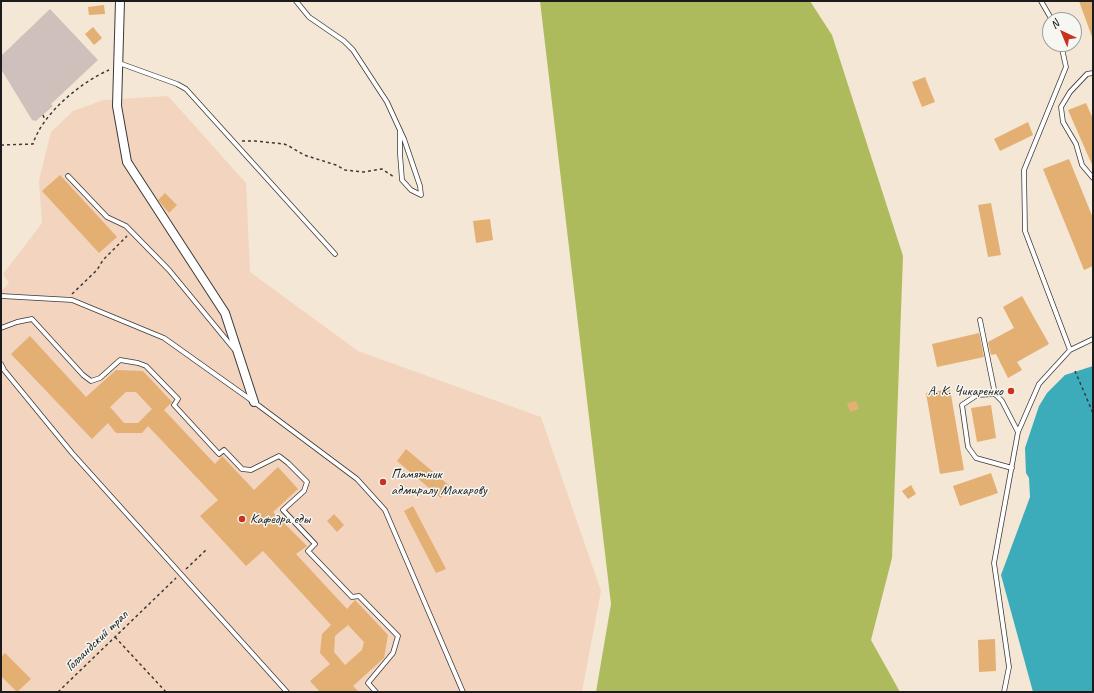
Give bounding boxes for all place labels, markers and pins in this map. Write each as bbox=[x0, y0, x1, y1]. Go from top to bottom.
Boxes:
place label: А. К. Чикаренко bbox=[928, 383, 1003, 399]
marker: А. К. Чикаренко bbox=[1006, 386, 1016, 396]
place label: Памятник адмиралу Макарову bbox=[391, 466, 487, 498]
marker: Памятник адмиралу Макарову bbox=[378, 477, 388, 487]
place label: Кафедра еды bbox=[250, 511, 310, 527]
marker: Кафедра еды bbox=[237, 514, 247, 524]

